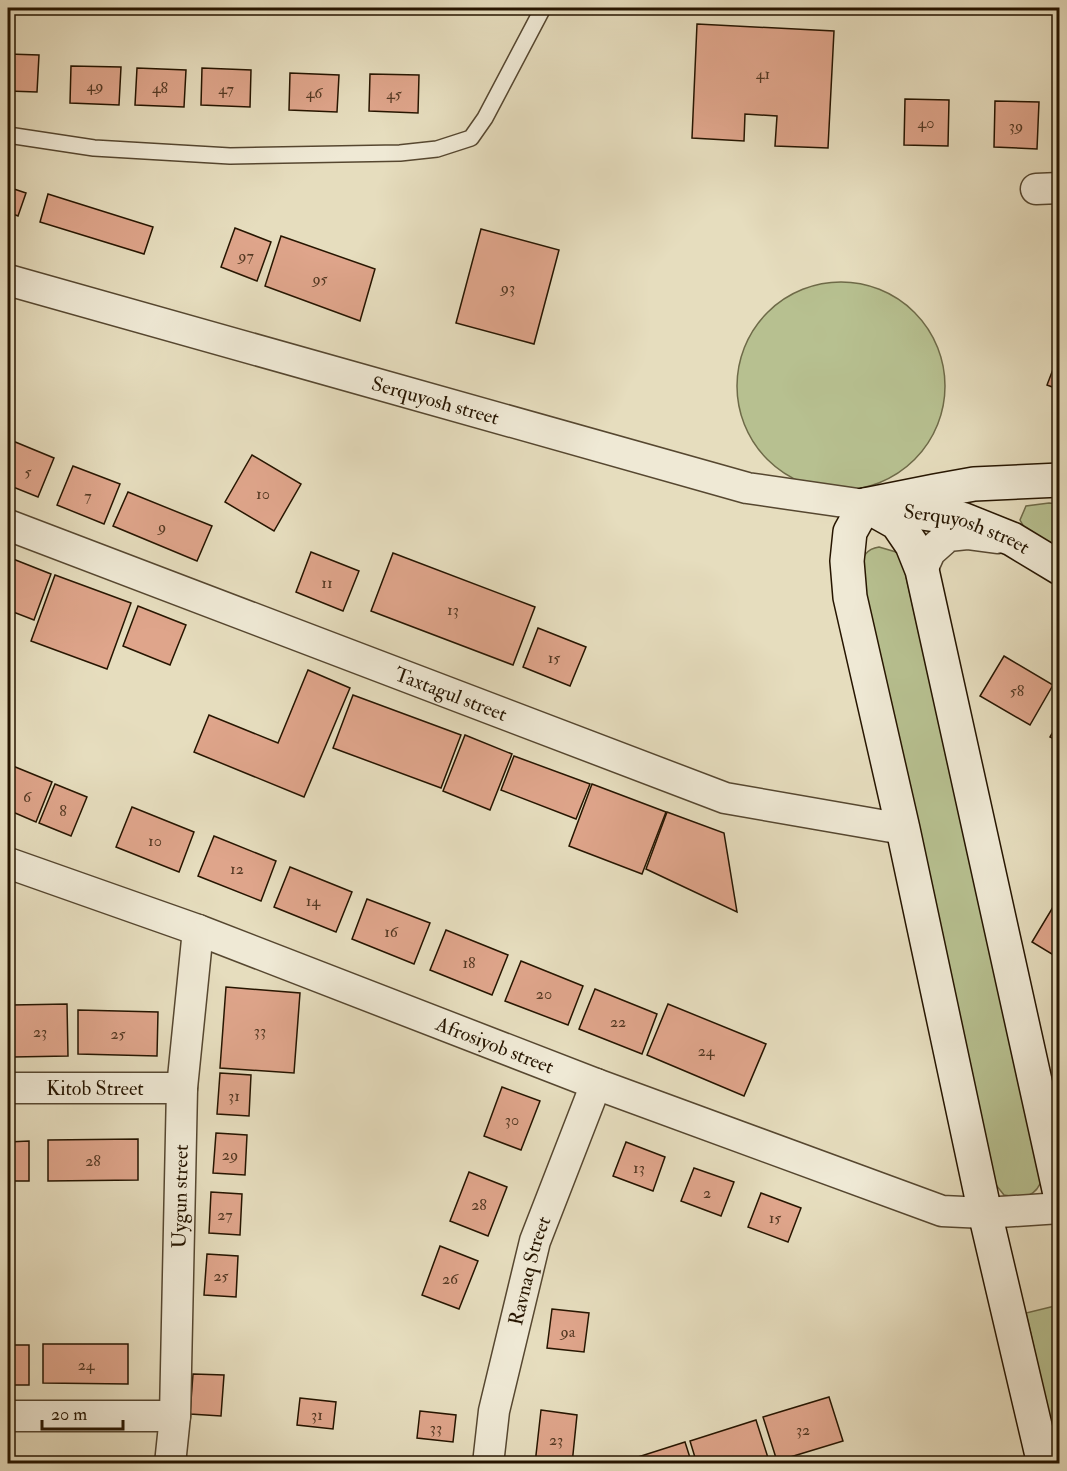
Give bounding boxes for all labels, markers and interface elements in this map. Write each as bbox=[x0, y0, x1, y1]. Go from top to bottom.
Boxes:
house number: 41 bbox=[756, 64, 770, 84]
house number: 49 bbox=[87, 76, 103, 96]
house number: 48 bbox=[152, 78, 169, 98]
house number: 47 bbox=[218, 79, 234, 99]
house number: 46 bbox=[306, 83, 323, 103]
house number: 45 bbox=[386, 84, 402, 104]
house number: 40 bbox=[918, 113, 934, 133]
house number: 39 bbox=[1009, 116, 1023, 136]
house number: 97 bbox=[237, 246, 254, 266]
house number: 95 bbox=[311, 269, 328, 289]
house number: 93 bbox=[500, 278, 515, 298]
street label: Serquyosh street bbox=[369, 371, 502, 431]
house number: 5 bbox=[24, 462, 32, 482]
house number: 10 bbox=[256, 484, 270, 504]
house number: 7 bbox=[84, 486, 92, 506]
street label: Serquyosh street bbox=[902, 499, 1035, 560]
house number: 9 bbox=[157, 517, 166, 537]
house number: 11 bbox=[321, 573, 333, 593]
house number: 13 bbox=[447, 600, 459, 620]
house number: 15 bbox=[548, 648, 560, 668]
street label: Taxtagul street bbox=[391, 661, 511, 727]
house number: 58 bbox=[1010, 681, 1025, 701]
house number: 6 bbox=[23, 787, 32, 807]
house number: 8 bbox=[59, 801, 67, 821]
house number: 10 bbox=[148, 831, 162, 851]
house number: 12 bbox=[230, 859, 244, 879]
house number: 14 bbox=[306, 891, 322, 911]
house number: 16 bbox=[384, 922, 399, 942]
house number: 18 bbox=[462, 953, 476, 973]
house number: 20 bbox=[536, 984, 552, 1004]
street label: Afrosiyob street bbox=[431, 1011, 558, 1080]
house number: 22 bbox=[610, 1012, 626, 1032]
house number: 33 bbox=[254, 1021, 266, 1041]
house number: 23 bbox=[33, 1022, 47, 1042]
house number: 25 bbox=[110, 1024, 126, 1044]
house number: 24 bbox=[698, 1041, 716, 1061]
street label: Kitob Street bbox=[46, 1076, 144, 1101]
house number: 31 bbox=[228, 1086, 240, 1106]
house number: 30 bbox=[505, 1110, 519, 1130]
street label: Uygun street bbox=[167, 1144, 194, 1249]
house number: 29 bbox=[222, 1145, 238, 1165]
house number: 28 bbox=[85, 1151, 101, 1171]
house number: 13 bbox=[633, 1158, 645, 1178]
house number: 2 bbox=[703, 1183, 711, 1203]
house number: 28 bbox=[471, 1195, 487, 1215]
house number: 27 bbox=[217, 1205, 233, 1225]
house number: 15 bbox=[769, 1208, 781, 1228]
street label: Ravnaq Street bbox=[503, 1212, 557, 1328]
house number: 25 bbox=[213, 1266, 229, 1286]
house number: 26 bbox=[442, 1269, 459, 1289]
house number: 9a bbox=[560, 1322, 576, 1342]
house number: 24 bbox=[78, 1355, 96, 1375]
scale bar bbox=[42, 1393, 123, 1431]
text: 20 m bbox=[51, 1403, 87, 1426]
house number: 31 bbox=[311, 1405, 323, 1425]
house number: 33 bbox=[430, 1418, 442, 1438]
house number: 32 bbox=[796, 1420, 810, 1440]
house number: 23 bbox=[549, 1430, 563, 1450]

